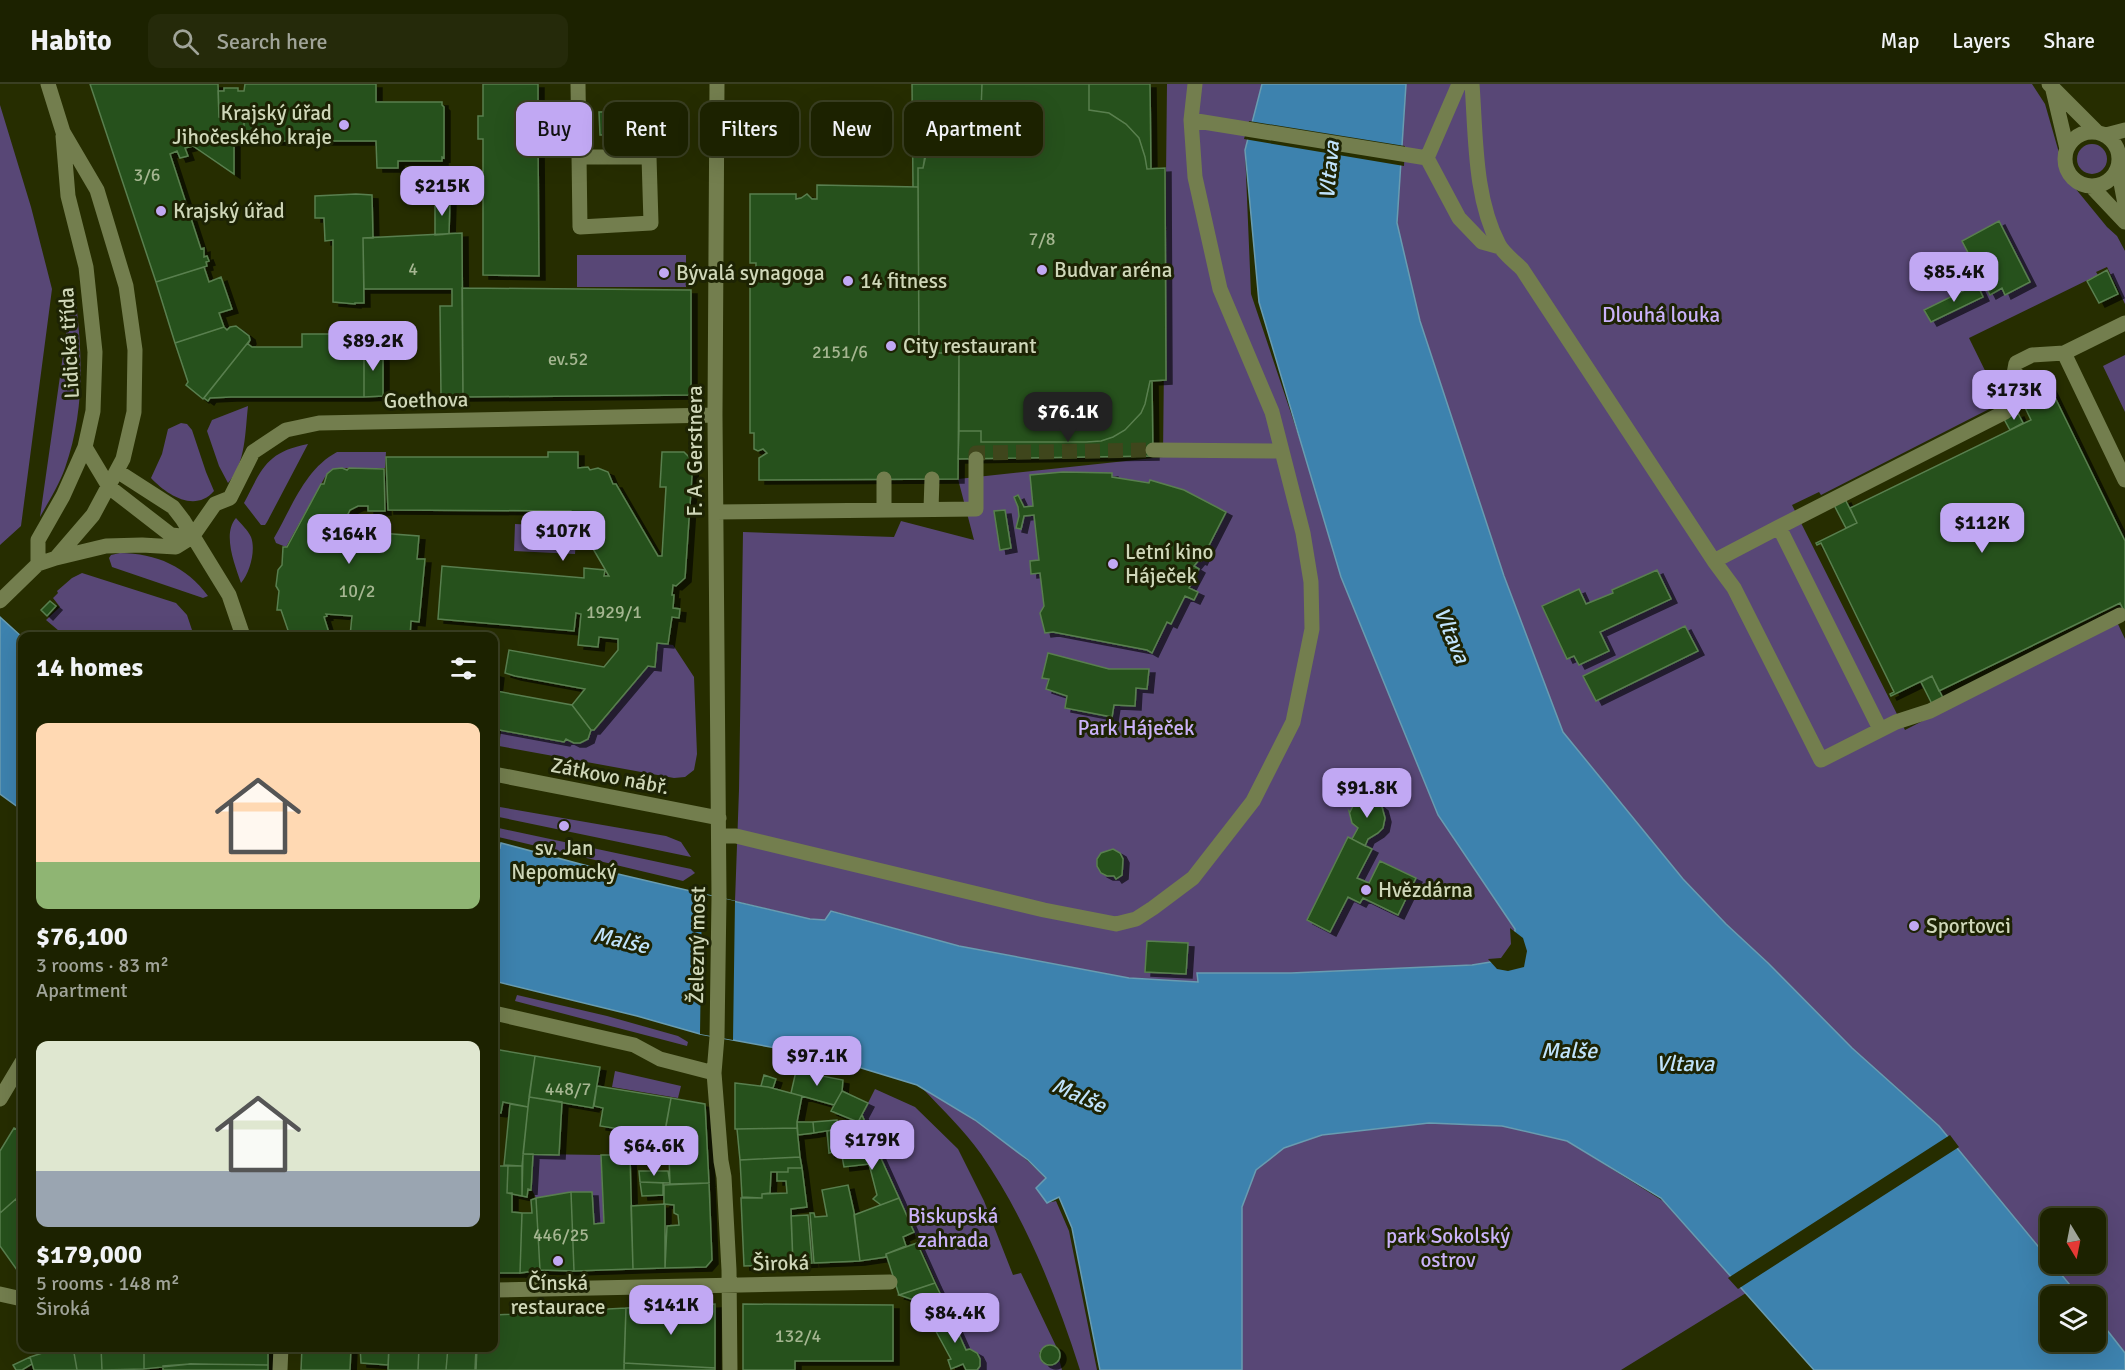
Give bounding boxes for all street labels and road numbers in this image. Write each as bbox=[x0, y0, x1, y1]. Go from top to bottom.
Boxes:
street label: Lidická třída bbox=[53, 287, 85, 399]
street label: F. A. Gerstnera bbox=[682, 385, 708, 517]
street label: Goethova bbox=[383, 386, 469, 414]
street label: Zátkovo nábř. bbox=[549, 752, 671, 800]
street label: Železný most bbox=[683, 886, 711, 1004]
street label: Široká bbox=[752, 1250, 810, 1276]

